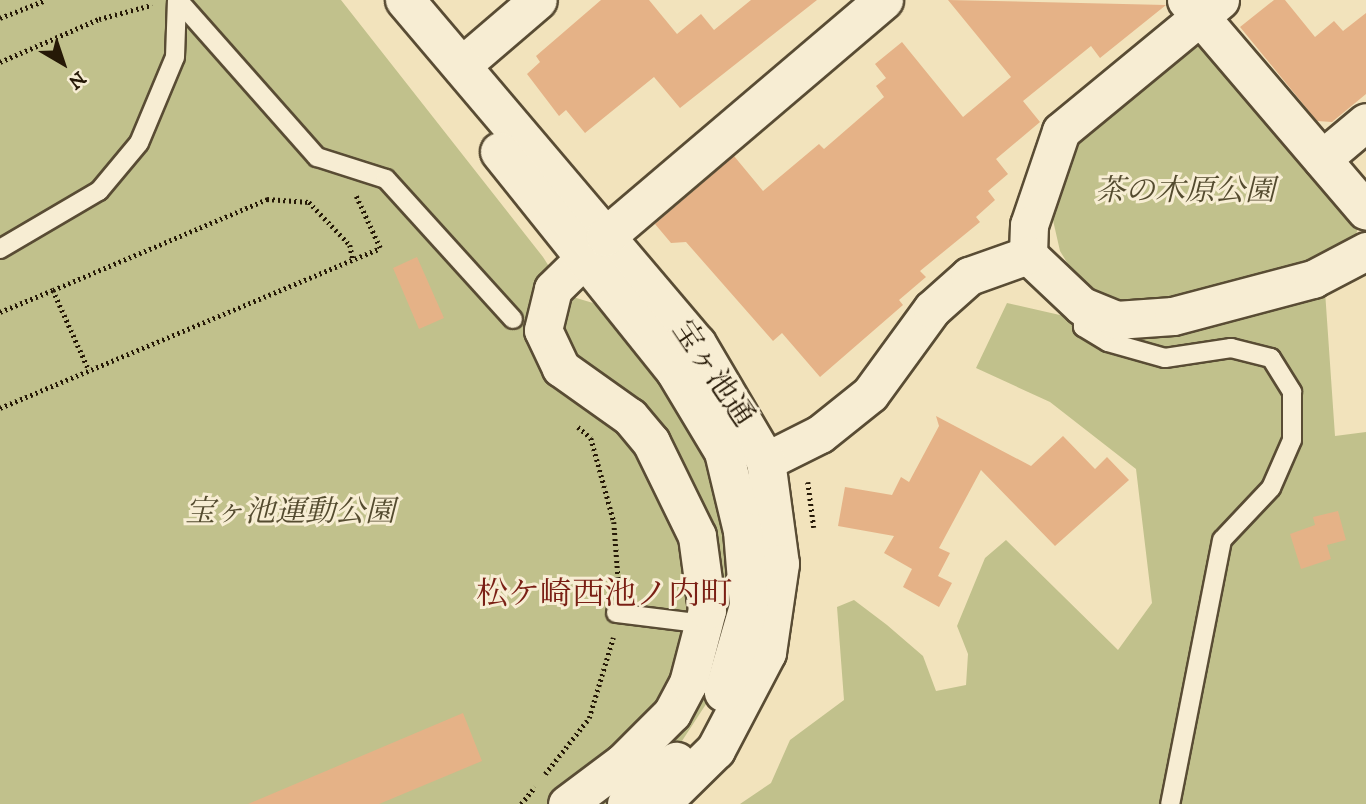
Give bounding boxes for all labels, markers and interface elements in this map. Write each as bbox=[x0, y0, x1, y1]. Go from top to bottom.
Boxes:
north arrow bbox=[28, 28, 98, 98]
text: N bbox=[63, 66, 90, 94]
park label: 茶の木原公園 bbox=[1095, 174, 1275, 210]
street label: 宝ヶ池通 bbox=[664, 314, 760, 434]
park label: 宝ヶ池運動公園 bbox=[185, 495, 395, 531]
district label: 松ケ崎西池ノ内町 bbox=[476, 576, 732, 614]

